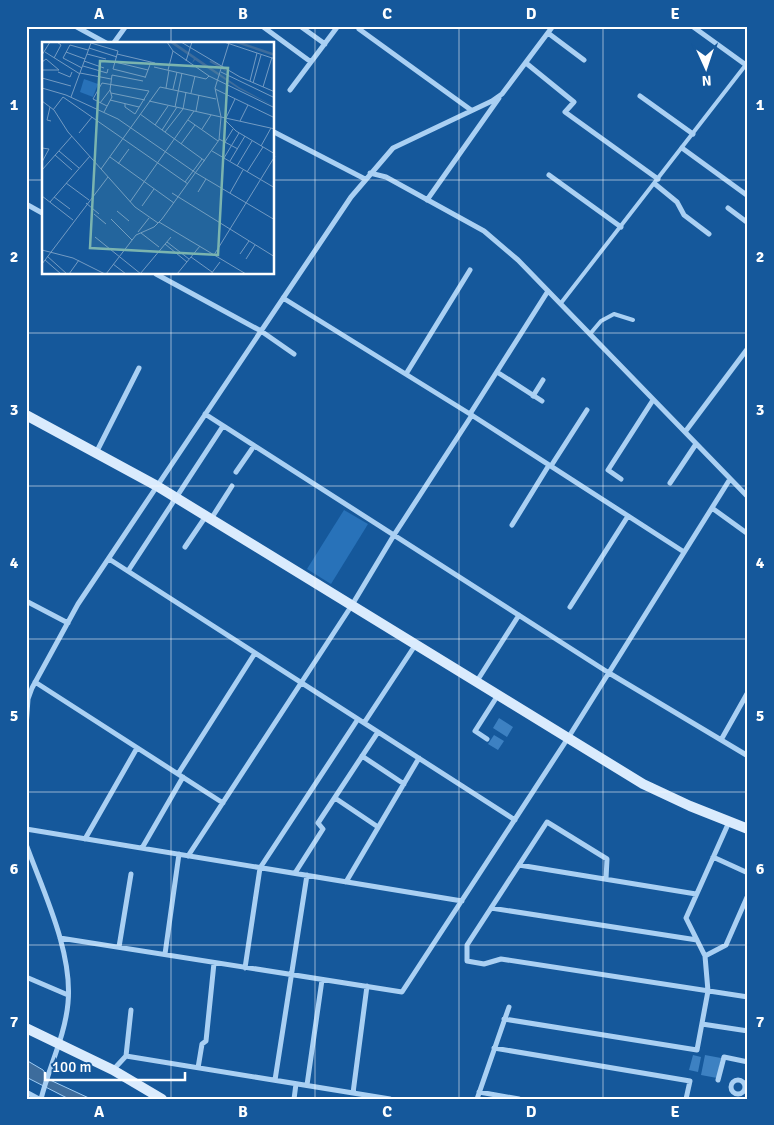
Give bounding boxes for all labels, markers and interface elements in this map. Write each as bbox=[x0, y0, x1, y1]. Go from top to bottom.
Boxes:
text: A bbox=[94, 4, 105, 24]
text: B bbox=[238, 4, 248, 24]
text: C bbox=[382, 4, 392, 24]
text: D bbox=[526, 4, 537, 24]
text: E bbox=[670, 4, 680, 24]
inset map bbox=[42, 42, 275, 275]
north arrow bbox=[682, 42, 732, 92]
text: N bbox=[701, 72, 712, 89]
text: 1 bbox=[10, 95, 19, 115]
text: 1 bbox=[756, 95, 765, 115]
text: 2 bbox=[10, 247, 18, 267]
text: 2 bbox=[756, 247, 764, 267]
text: 3 bbox=[10, 400, 18, 420]
text: 3 bbox=[756, 400, 764, 420]
text: 4 bbox=[10, 553, 19, 573]
text: 4 bbox=[756, 553, 765, 573]
text: 5 bbox=[10, 706, 18, 726]
text: 5 bbox=[756, 706, 764, 726]
text: 6 bbox=[10, 859, 19, 879]
text: 6 bbox=[756, 859, 765, 879]
text: 7 bbox=[10, 1012, 19, 1032]
text: 7 bbox=[756, 1012, 765, 1032]
scale bar bbox=[45, 1050, 185, 1082]
text: 100 m bbox=[52, 1058, 92, 1076]
text: A bbox=[94, 1102, 105, 1122]
text: B bbox=[238, 1102, 248, 1122]
text: C bbox=[382, 1102, 392, 1122]
text: D bbox=[526, 1102, 537, 1122]
text: E bbox=[670, 1102, 680, 1122]

